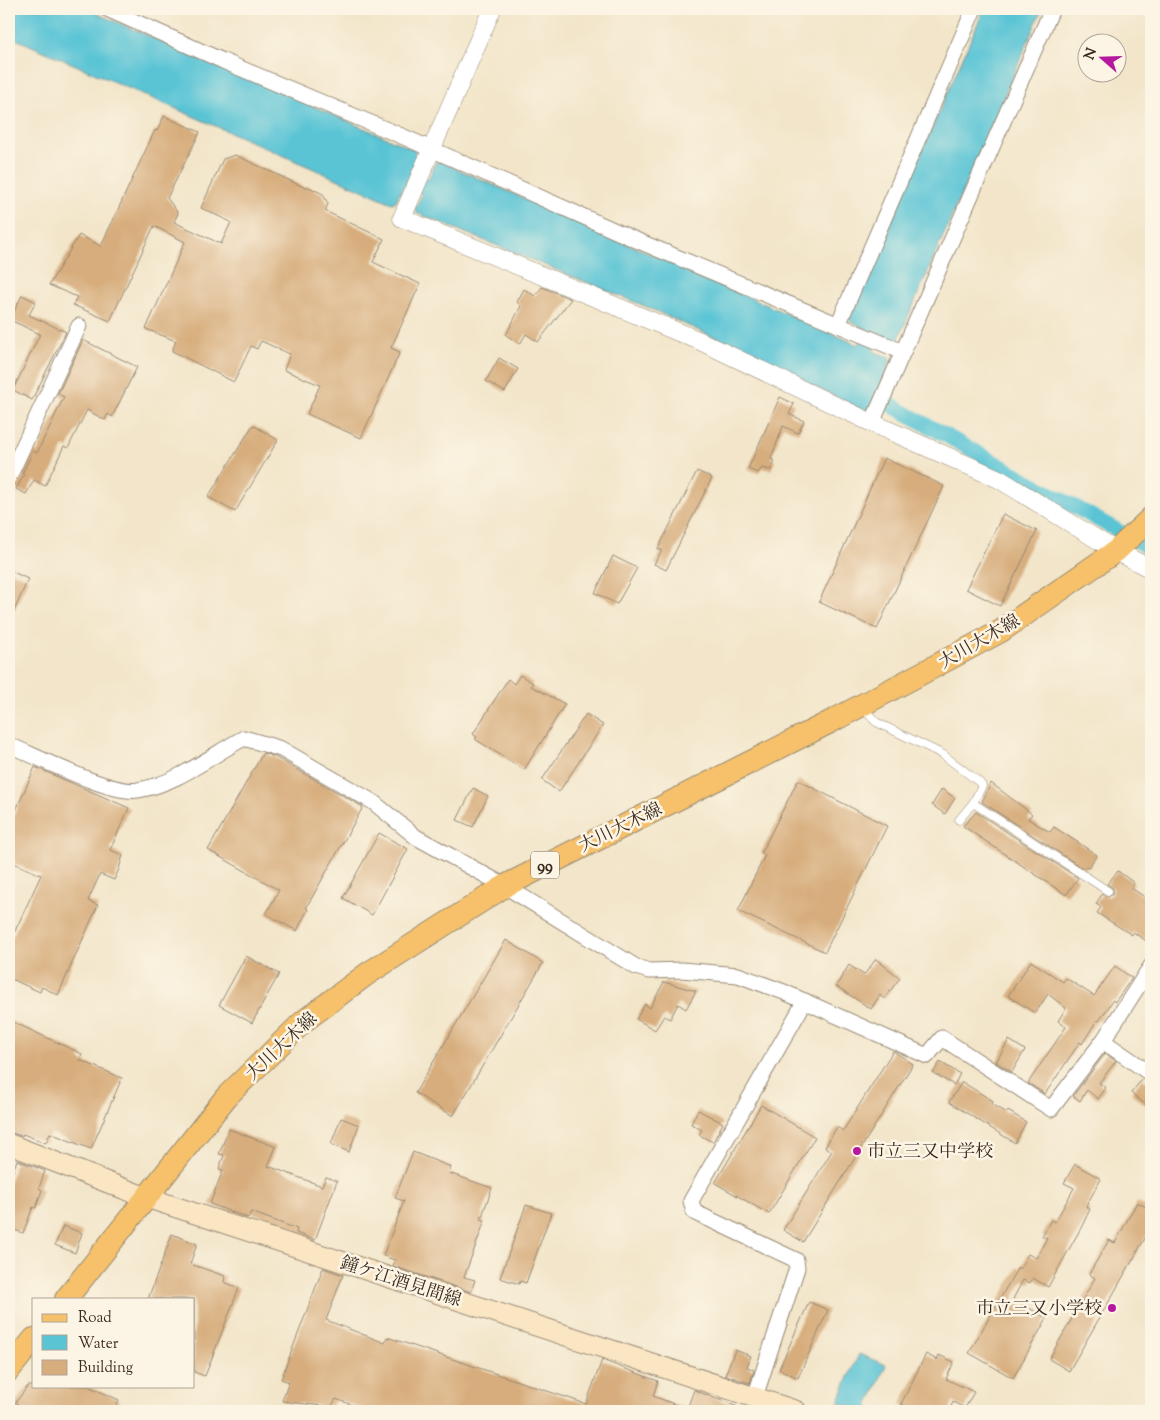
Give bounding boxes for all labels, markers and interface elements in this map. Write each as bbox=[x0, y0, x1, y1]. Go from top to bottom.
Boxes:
north arrow bbox=[1078, 32, 1128, 82]
text: N bbox=[1080, 46, 1103, 63]
street label: 大川大木線 bbox=[935, 609, 1025, 676]
street label: 大川大木線 bbox=[575, 797, 667, 860]
road number: 99 bbox=[531, 852, 559, 878]
street label: 大川大木線 bbox=[241, 1007, 324, 1088]
place label: 市立三又中学校 bbox=[867, 1140, 993, 1166]
marker: 市立三又中学校 bbox=[851, 1145, 863, 1157]
street label: 鐘ケ江酒見間線 bbox=[336, 1251, 464, 1315]
place label: 市立三又小学校 bbox=[976, 1297, 1102, 1323]
legend bbox=[32, 1298, 195, 1388]
marker: 市立三又小学校 bbox=[1106, 1302, 1118, 1314]
text: Road bbox=[78, 1308, 112, 1329]
text: Water bbox=[78, 1334, 119, 1355]
text: Building bbox=[78, 1358, 133, 1379]

